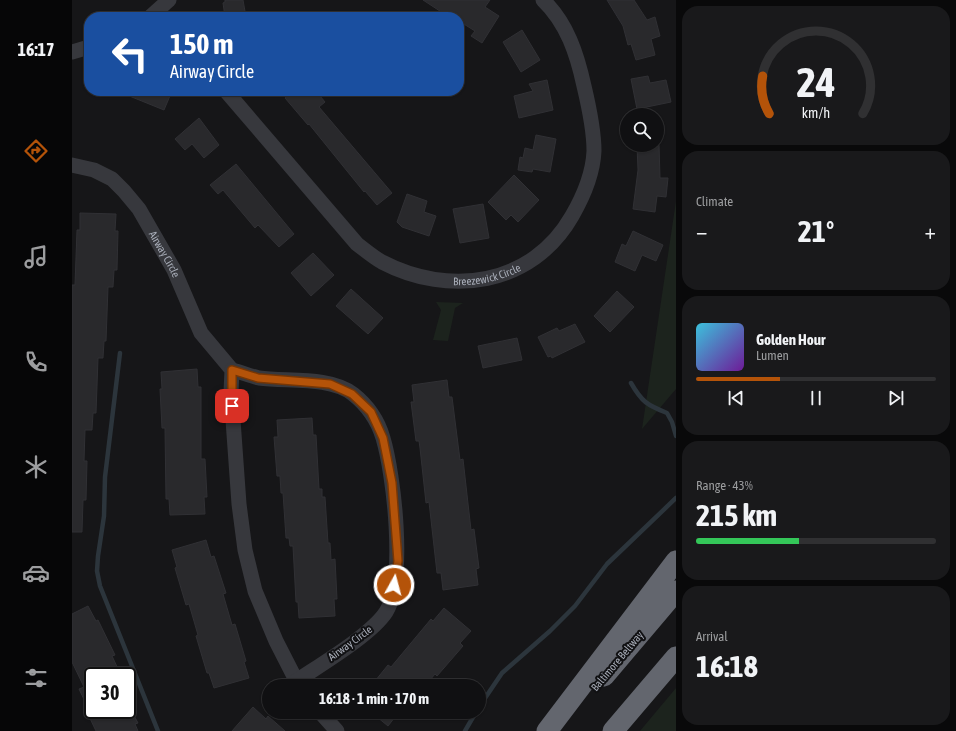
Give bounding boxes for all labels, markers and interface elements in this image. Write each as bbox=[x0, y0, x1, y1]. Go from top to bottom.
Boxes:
icon: left bbox=[104, 28, 156, 80]
text: 150 m bbox=[170, 28, 233, 60]
text: 16:17 bbox=[17, 39, 55, 60]
text: 24 bbox=[796, 57, 836, 105]
text: Airway Circle bbox=[170, 61, 254, 82]
text: km/h bbox=[802, 104, 830, 120]
map controls bbox=[620, 108, 664, 152]
button: search bbox=[620, 108, 664, 152]
icon: directions bbox=[22, 137, 50, 165]
text: Climate bbox=[696, 194, 733, 209]
text: 21° bbox=[798, 214, 834, 248]
text: − bbox=[696, 218, 707, 244]
text: + bbox=[925, 218, 936, 244]
street label: Airway Circle bbox=[147, 229, 182, 279]
icon: music bbox=[22, 243, 50, 271]
street label: Breezewick Circle bbox=[453, 261, 523, 287]
text: Golden Hour bbox=[756, 331, 826, 348]
icon: phone bbox=[22, 348, 50, 376]
text: Lumen bbox=[756, 348, 789, 363]
icon: previous bbox=[725, 387, 747, 409]
icon: pause bbox=[805, 387, 827, 409]
icon: next bbox=[885, 387, 907, 409]
pin bbox=[215, 389, 249, 423]
icon: arrive bbox=[221, 395, 243, 417]
icon: climate bbox=[22, 453, 50, 481]
text: Range · 43% bbox=[696, 478, 753, 493]
text: 215 km bbox=[696, 498, 777, 532]
icon: car bbox=[22, 559, 50, 587]
position arrow bbox=[373, 564, 415, 606]
street label: Airway Circle bbox=[326, 623, 374, 663]
street label: Baltimore Beltway bbox=[589, 628, 646, 693]
text: Arrival bbox=[696, 629, 728, 644]
text: 16:18 bbox=[696, 649, 758, 683]
icon: filters bbox=[22, 664, 50, 692]
speed limit sign: 30 bbox=[84, 667, 136, 719]
text: 16:18 · 1 min · 170 m bbox=[319, 690, 429, 707]

